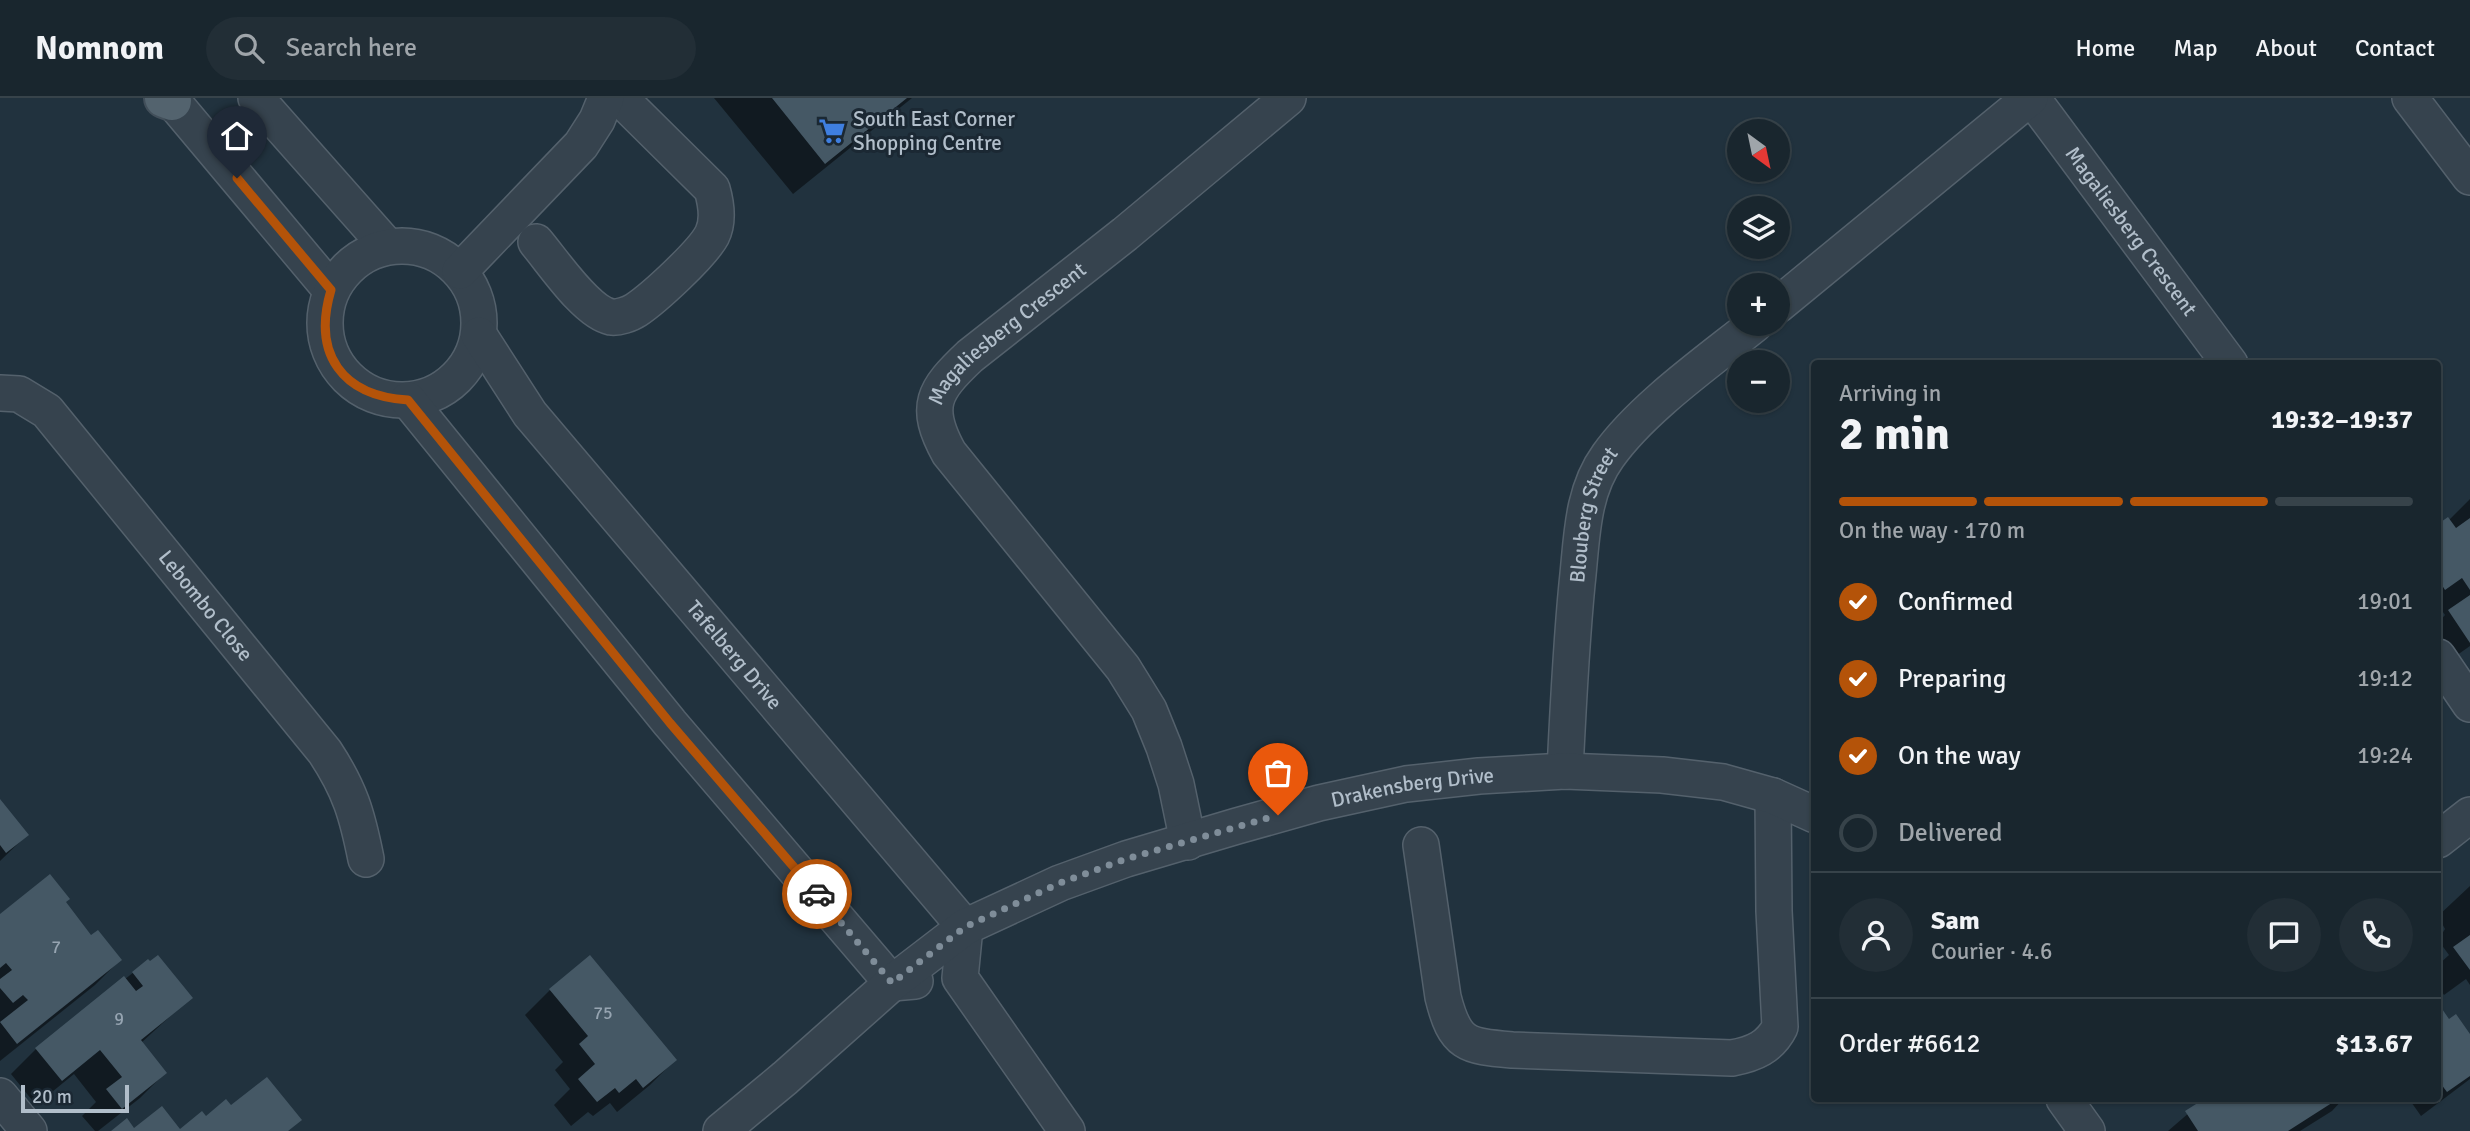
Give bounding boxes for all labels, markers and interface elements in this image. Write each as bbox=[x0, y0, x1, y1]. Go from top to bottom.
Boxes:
search box bbox=[206, 17, 696, 80]
text: Nomnom bbox=[35, 28, 164, 69]
icon: search bbox=[230, 29, 268, 67]
text: Search here bbox=[286, 32, 417, 64]
text: Home bbox=[2075, 33, 2135, 63]
text: Map bbox=[2173, 33, 2218, 63]
text: About bbox=[2256, 33, 2317, 63]
text: Contact bbox=[2355, 33, 2435, 63]
pin bbox=[207, 106, 267, 178]
place label: South East Corner Shopping Centre bbox=[853, 106, 1015, 156]
supermarket icon: South East Corner Shopping Centre bbox=[817, 116, 847, 146]
icon: home bbox=[218, 117, 256, 155]
north arrow bbox=[1727, 119, 1790, 182]
map controls bbox=[1727, 119, 1790, 413]
street label: Magaliesberg Crescent bbox=[2060, 141, 2203, 321]
button: layers bbox=[1727, 196, 1790, 259]
street label: Magaliesberg Crescent bbox=[922, 257, 1091, 409]
button: + bbox=[1727, 273, 1790, 336]
button: − bbox=[1727, 350, 1790, 413]
text: Arriving in bbox=[1839, 379, 1941, 408]
text: 19:32–19:37 bbox=[2271, 404, 2413, 436]
text: 2 min bbox=[1839, 406, 1950, 462]
street label: Blouberg Street bbox=[1564, 441, 1623, 584]
text: On the way · 170 m bbox=[1839, 516, 2025, 545]
street label: Lebombo Close bbox=[153, 545, 259, 666]
icon: check bbox=[1839, 583, 1877, 621]
text: Confirmed bbox=[1898, 586, 2013, 618]
text: 19:01 bbox=[2357, 587, 2413, 616]
street label: Tafelberg Drive bbox=[681, 595, 788, 715]
icon: check bbox=[1839, 660, 1877, 698]
text: Preparing bbox=[1898, 663, 2006, 695]
text: 19:12 bbox=[2357, 664, 2413, 693]
icon: check bbox=[1839, 737, 1877, 775]
text: On the way bbox=[1898, 740, 2021, 772]
text: 19:24 bbox=[2357, 741, 2413, 770]
pin bbox=[1248, 743, 1308, 815]
icon: bag bbox=[1259, 754, 1297, 792]
street label: Drakensberg Drive bbox=[1328, 762, 1495, 813]
text: Delivered bbox=[1898, 817, 2003, 849]
courier bbox=[782, 859, 852, 929]
icon: car bbox=[798, 875, 836, 913]
button: person bbox=[1839, 898, 1913, 972]
button: chat bbox=[2247, 898, 2321, 972]
button: phone bbox=[2339, 898, 2413, 972]
text: Sam bbox=[1931, 905, 1980, 937]
house number: 7 bbox=[51, 936, 61, 958]
text: Courier · 4.6 bbox=[1931, 937, 2052, 966]
house number: 75 bbox=[593, 1002, 613, 1024]
house number: 9 bbox=[114, 1008, 124, 1030]
text: Order #6612 bbox=[1839, 1028, 1980, 1060]
text: $13.67 bbox=[2335, 1028, 2413, 1060]
scale bar bbox=[21, 1082, 130, 1114]
text: 20 m bbox=[32, 1085, 72, 1109]

